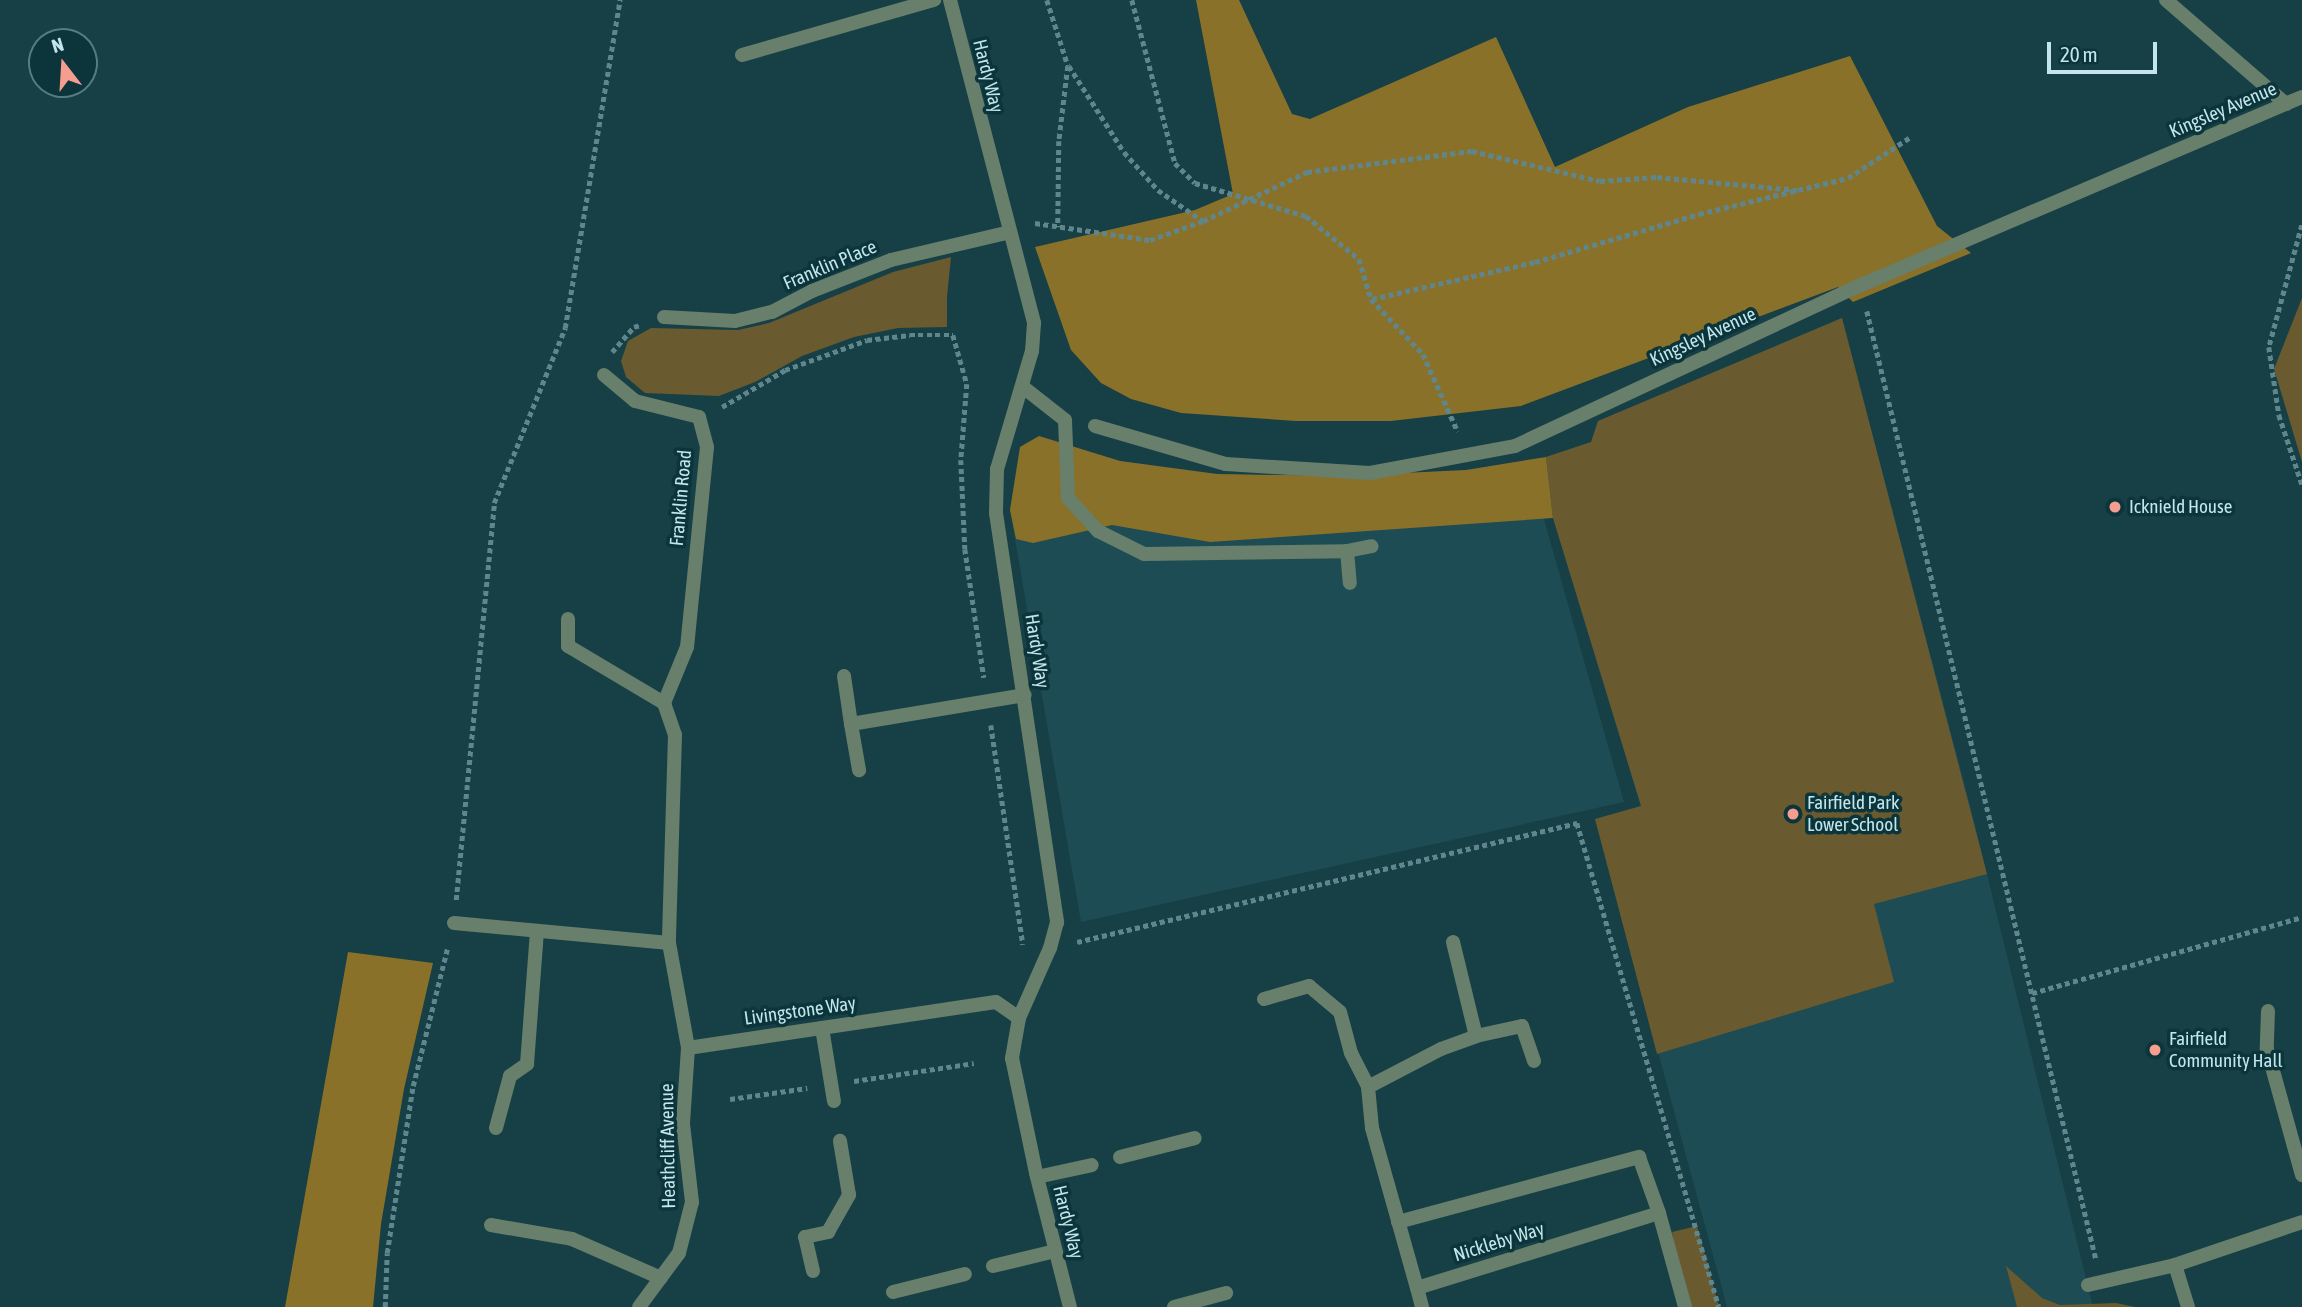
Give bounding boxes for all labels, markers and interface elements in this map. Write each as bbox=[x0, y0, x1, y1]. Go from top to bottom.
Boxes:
north arrow bbox=[28, 28, 98, 98]
scale bar bbox=[2050, 28, 2160, 72]
text: N bbox=[49, 33, 66, 57]
street label: Hardy Way bbox=[968, 37, 1008, 115]
text: 20 m bbox=[2060, 42, 2098, 66]
street label: Kingsley Avenue bbox=[2166, 77, 2280, 143]
street label: Franklin Place bbox=[780, 235, 880, 295]
street label: Kingsley Avenue bbox=[1646, 303, 1760, 371]
street label: Franklin Road bbox=[665, 449, 697, 547]
place label: Icknield House bbox=[2129, 496, 2232, 518]
marker: Icknield House bbox=[2107, 499, 2123, 515]
street label: Hardy Way bbox=[1020, 612, 1054, 690]
place label: Fairfield Park Lower School bbox=[1807, 792, 1899, 836]
marker: Fairfield Park Lower School bbox=[1785, 806, 1801, 822]
street label: Livingstone Way bbox=[743, 992, 857, 1030]
place label: Fairfield Community Hall bbox=[2169, 1028, 2282, 1072]
marker: Fairfield Community Hall bbox=[2147, 1042, 2163, 1058]
street label: Heathcliff Avenue bbox=[656, 1083, 680, 1209]
street label: Hardy Way bbox=[1048, 1183, 1088, 1261]
street label: Nickleby Way bbox=[1451, 1217, 1547, 1267]

